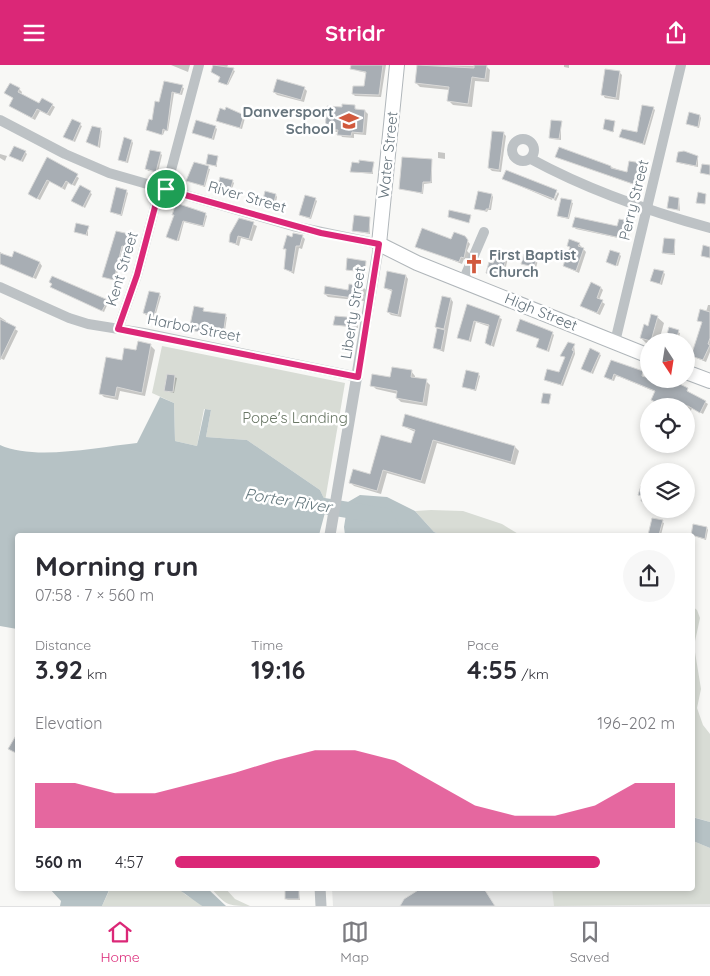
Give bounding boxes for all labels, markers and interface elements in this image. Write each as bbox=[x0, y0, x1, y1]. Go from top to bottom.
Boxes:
icon: menu bbox=[20, 19, 48, 47]
text: Stridr bbox=[325, 19, 385, 47]
icon: share bbox=[662, 19, 690, 47]
place label: Danversport School bbox=[243, 102, 334, 138]
school or university icon: Danversport School bbox=[338, 110, 360, 132]
street label: Water Street bbox=[373, 110, 402, 200]
street label: Perry Street bbox=[614, 158, 653, 242]
pin bbox=[145, 168, 187, 210]
icon: arrive bbox=[152, 175, 180, 203]
street label: River Street bbox=[206, 176, 288, 217]
street label: Kent Street bbox=[101, 229, 142, 309]
place label: First Baptist Church bbox=[489, 245, 577, 281]
church icon: First Baptist Church bbox=[463, 253, 485, 275]
street label: Liberty Street bbox=[336, 265, 369, 360]
street label: High Street bbox=[502, 288, 580, 335]
street label: Harbor Street bbox=[146, 309, 242, 346]
north arrow bbox=[640, 333, 695, 387]
map controls bbox=[640, 333, 695, 518]
button: locate bbox=[640, 398, 695, 453]
park label: Pope's Landing bbox=[242, 408, 348, 427]
button: layers bbox=[640, 463, 695, 518]
water label: Porter River bbox=[243, 483, 335, 517]
text: Morning run bbox=[35, 548, 199, 583]
button: share bbox=[623, 550, 675, 602]
text: 07:58 · 7 × 560 m bbox=[35, 585, 154, 605]
text: Distance bbox=[35, 636, 91, 654]
text: Time bbox=[251, 636, 283, 654]
text: Pace bbox=[467, 636, 499, 654]
text: 3.92 bbox=[35, 654, 83, 685]
text: 19:16 bbox=[251, 654, 305, 685]
text: 4:55 bbox=[467, 654, 517, 685]
text: km bbox=[83, 665, 107, 683]
text: /km bbox=[517, 665, 549, 683]
text: Elevation bbox=[35, 713, 102, 733]
text: 196–202 m bbox=[597, 713, 675, 733]
text: 560 m bbox=[35, 852, 82, 872]
text: 4:57 bbox=[115, 852, 143, 872]
tab: Home bbox=[100, 918, 140, 966]
tab: Map bbox=[340, 918, 369, 966]
tab: Saved bbox=[570, 918, 610, 966]

